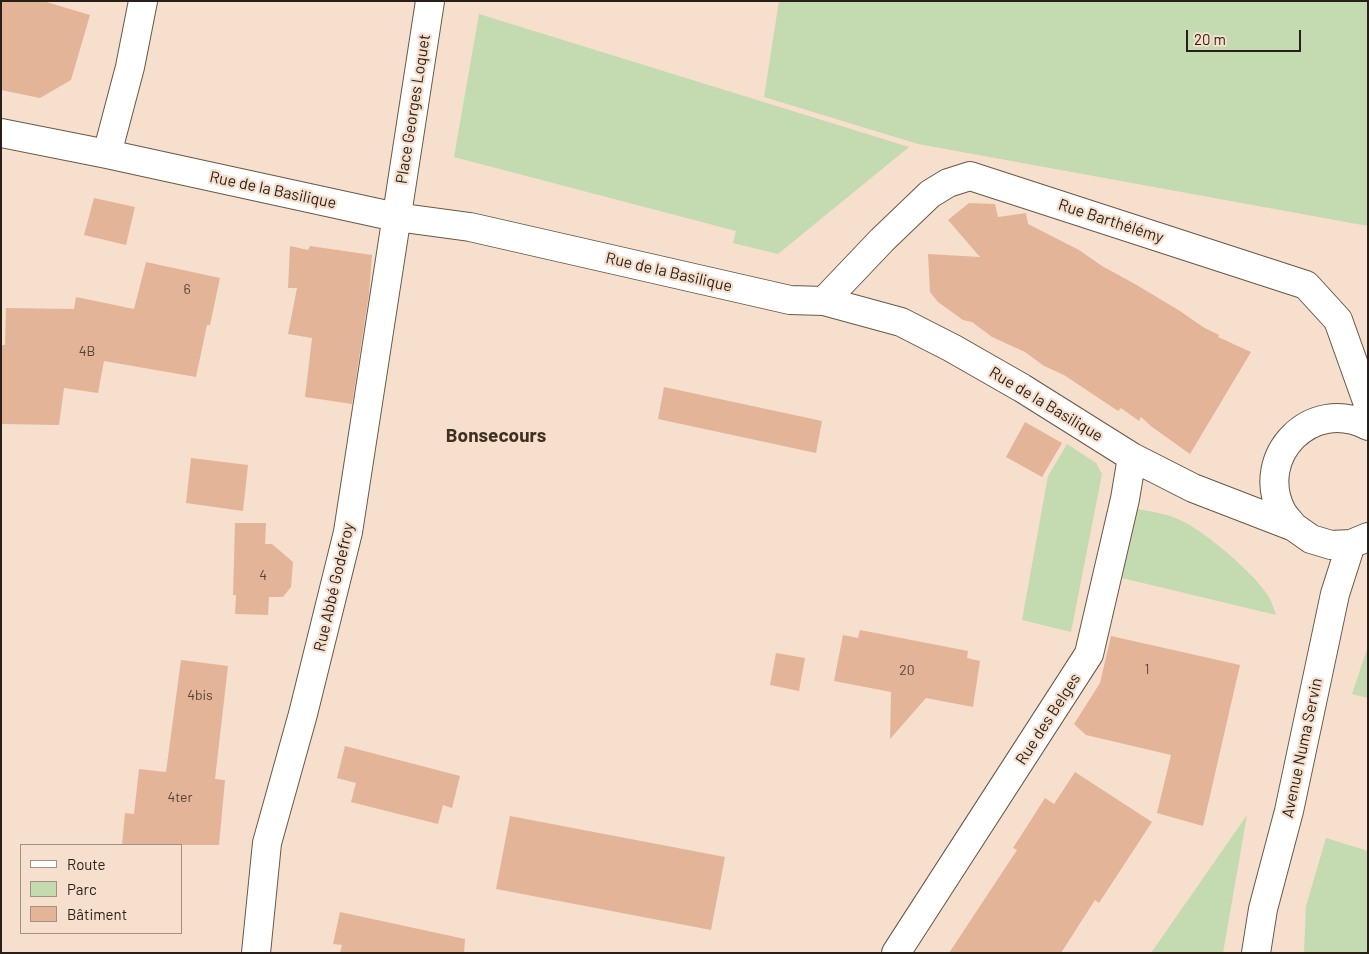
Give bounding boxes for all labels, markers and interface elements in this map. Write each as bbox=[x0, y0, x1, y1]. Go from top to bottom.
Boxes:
scale bar bbox=[1189, 20, 1304, 52]
text: 20 m bbox=[1194, 30, 1226, 48]
street label: Place Georges Loquet bbox=[392, 33, 434, 185]
street label: Rue de la Basilique bbox=[208, 167, 338, 213]
street label: Rue Barthélémy bbox=[1056, 195, 1166, 247]
street label: Rue de la Basilique bbox=[604, 248, 734, 296]
house number: 6 bbox=[183, 281, 191, 297]
house number: 4B bbox=[79, 343, 95, 359]
street label: Rue de la Basilique bbox=[986, 362, 1106, 446]
district label: Bonsecours bbox=[446, 425, 546, 447]
street label: Rue Abbé Godefroy bbox=[310, 521, 358, 653]
house number: 4 bbox=[259, 567, 267, 583]
house number: 1 bbox=[1145, 661, 1149, 677]
house number: 20 bbox=[899, 662, 915, 678]
street label: Rue des Belges bbox=[1011, 670, 1085, 768]
street label: Avenue Numa Servin bbox=[1278, 676, 1326, 820]
house number: 4bis bbox=[187, 687, 213, 703]
house number: 4ter bbox=[167, 789, 193, 805]
legend bbox=[20, 844, 182, 934]
text: Route bbox=[67, 855, 106, 873]
text: Parc bbox=[67, 880, 97, 898]
text: Bâtiment bbox=[67, 905, 127, 923]

